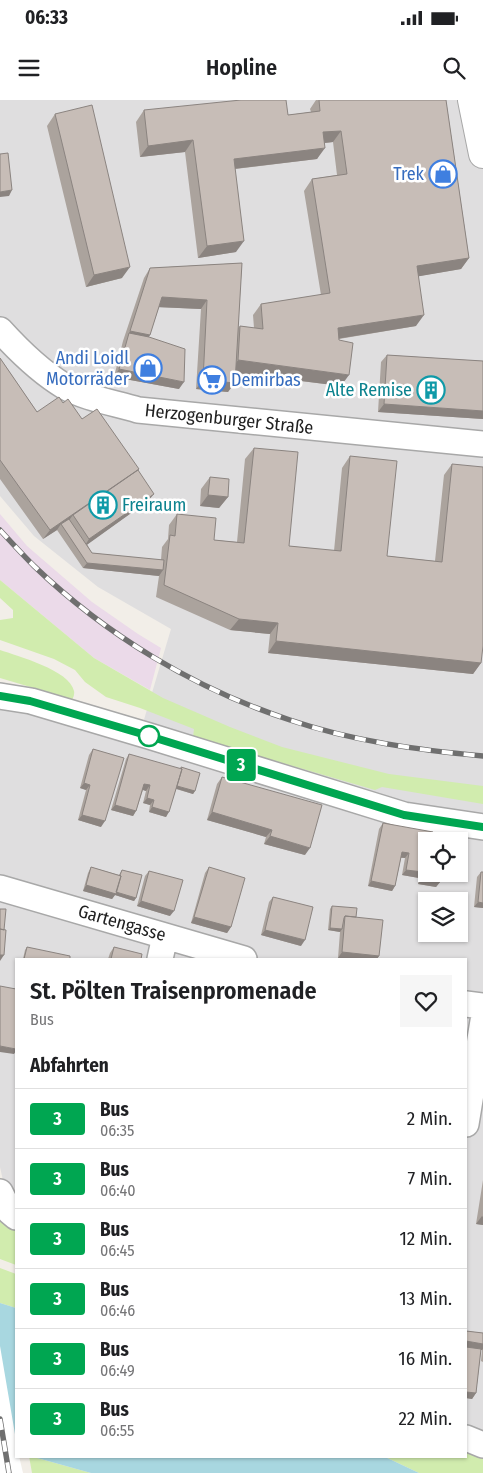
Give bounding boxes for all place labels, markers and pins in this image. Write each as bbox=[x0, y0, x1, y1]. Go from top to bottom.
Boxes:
shop icon: Trek bbox=[428, 159, 458, 189]
place label: Trek bbox=[393, 163, 425, 185]
place label: Andi Loidl Motorräder bbox=[46, 347, 130, 390]
shop icon: Andi Loidl Motorräder bbox=[133, 353, 163, 383]
supermarket icon: Demirbas bbox=[197, 365, 227, 395]
place label: Demirbas bbox=[231, 369, 301, 391]
building icon: Alte Remise bbox=[416, 375, 446, 405]
place label: Alte Remise bbox=[326, 379, 412, 401]
building icon: Freiraum bbox=[88, 490, 118, 520]
place label: Freiraum bbox=[122, 494, 186, 516]
unlabelled marker bbox=[138, 725, 160, 747]

